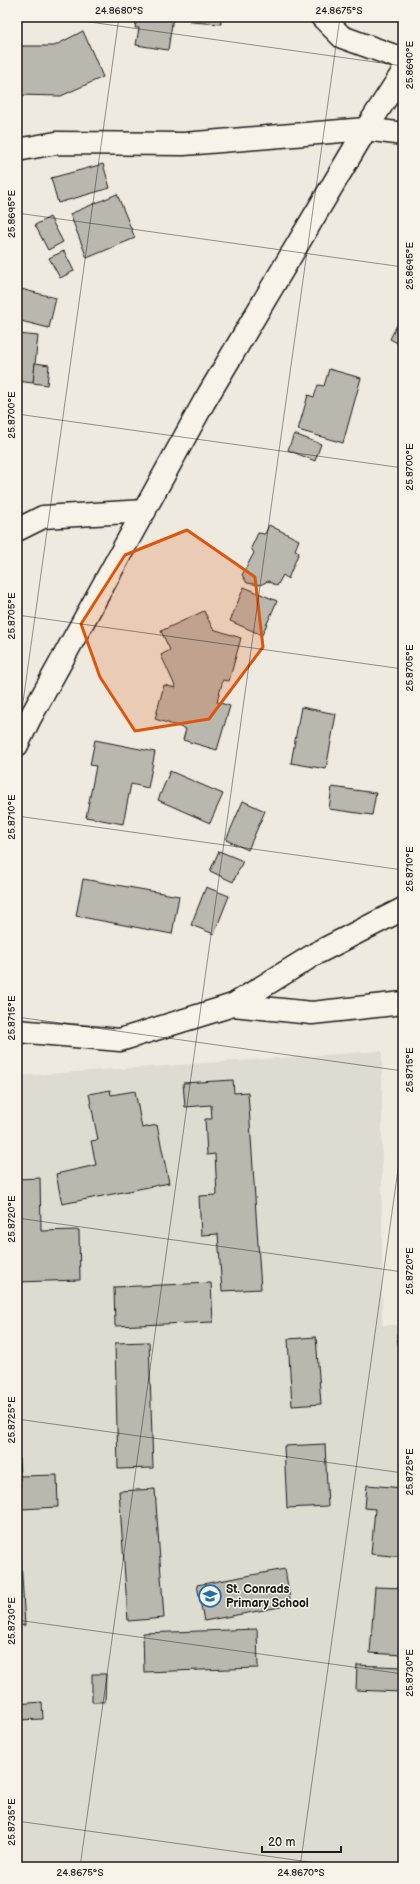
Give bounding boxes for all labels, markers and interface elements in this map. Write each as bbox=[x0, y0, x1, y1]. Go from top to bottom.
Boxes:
text: 24.8680°S bbox=[95, 5, 143, 17]
text: 24.8675°S bbox=[316, 5, 362, 17]
text: 25.8690°E bbox=[404, 40, 416, 89]
text: 25.8695°E bbox=[6, 190, 18, 238]
text: 25.8695°E bbox=[404, 242, 416, 290]
text: 25.8700°E bbox=[6, 391, 18, 439]
text: 25.8700°E bbox=[404, 443, 416, 491]
text: 25.8705°E bbox=[6, 592, 18, 640]
text: 25.8705°E bbox=[404, 644, 416, 692]
text: 25.8710°E bbox=[6, 794, 18, 840]
text: 25.8710°E bbox=[404, 846, 416, 892]
text: 25.8715°E bbox=[6, 995, 18, 1041]
text: 25.8715°E bbox=[404, 1047, 416, 1093]
text: 25.8720°E bbox=[6, 1195, 18, 1243]
text: 25.8720°E bbox=[404, 1247, 416, 1295]
text: 25.8725°E bbox=[6, 1396, 18, 1444]
text: 25.8725°E bbox=[404, 1448, 416, 1496]
place label: St. Conrads Primary School bbox=[226, 1582, 309, 1611]
school or university icon: St. Conrads Primary School bbox=[197, 1583, 223, 1609]
text: 25.8730°E bbox=[6, 1597, 18, 1645]
text: 25.8730°E bbox=[404, 1649, 416, 1697]
text: 25.8735°E bbox=[6, 1798, 18, 1846]
scale bar bbox=[262, 1828, 341, 1854]
text: 20 m bbox=[268, 1835, 295, 1850]
text: 24.8675°S bbox=[57, 1867, 103, 1879]
text: 24.8670°S bbox=[277, 1867, 325, 1879]

